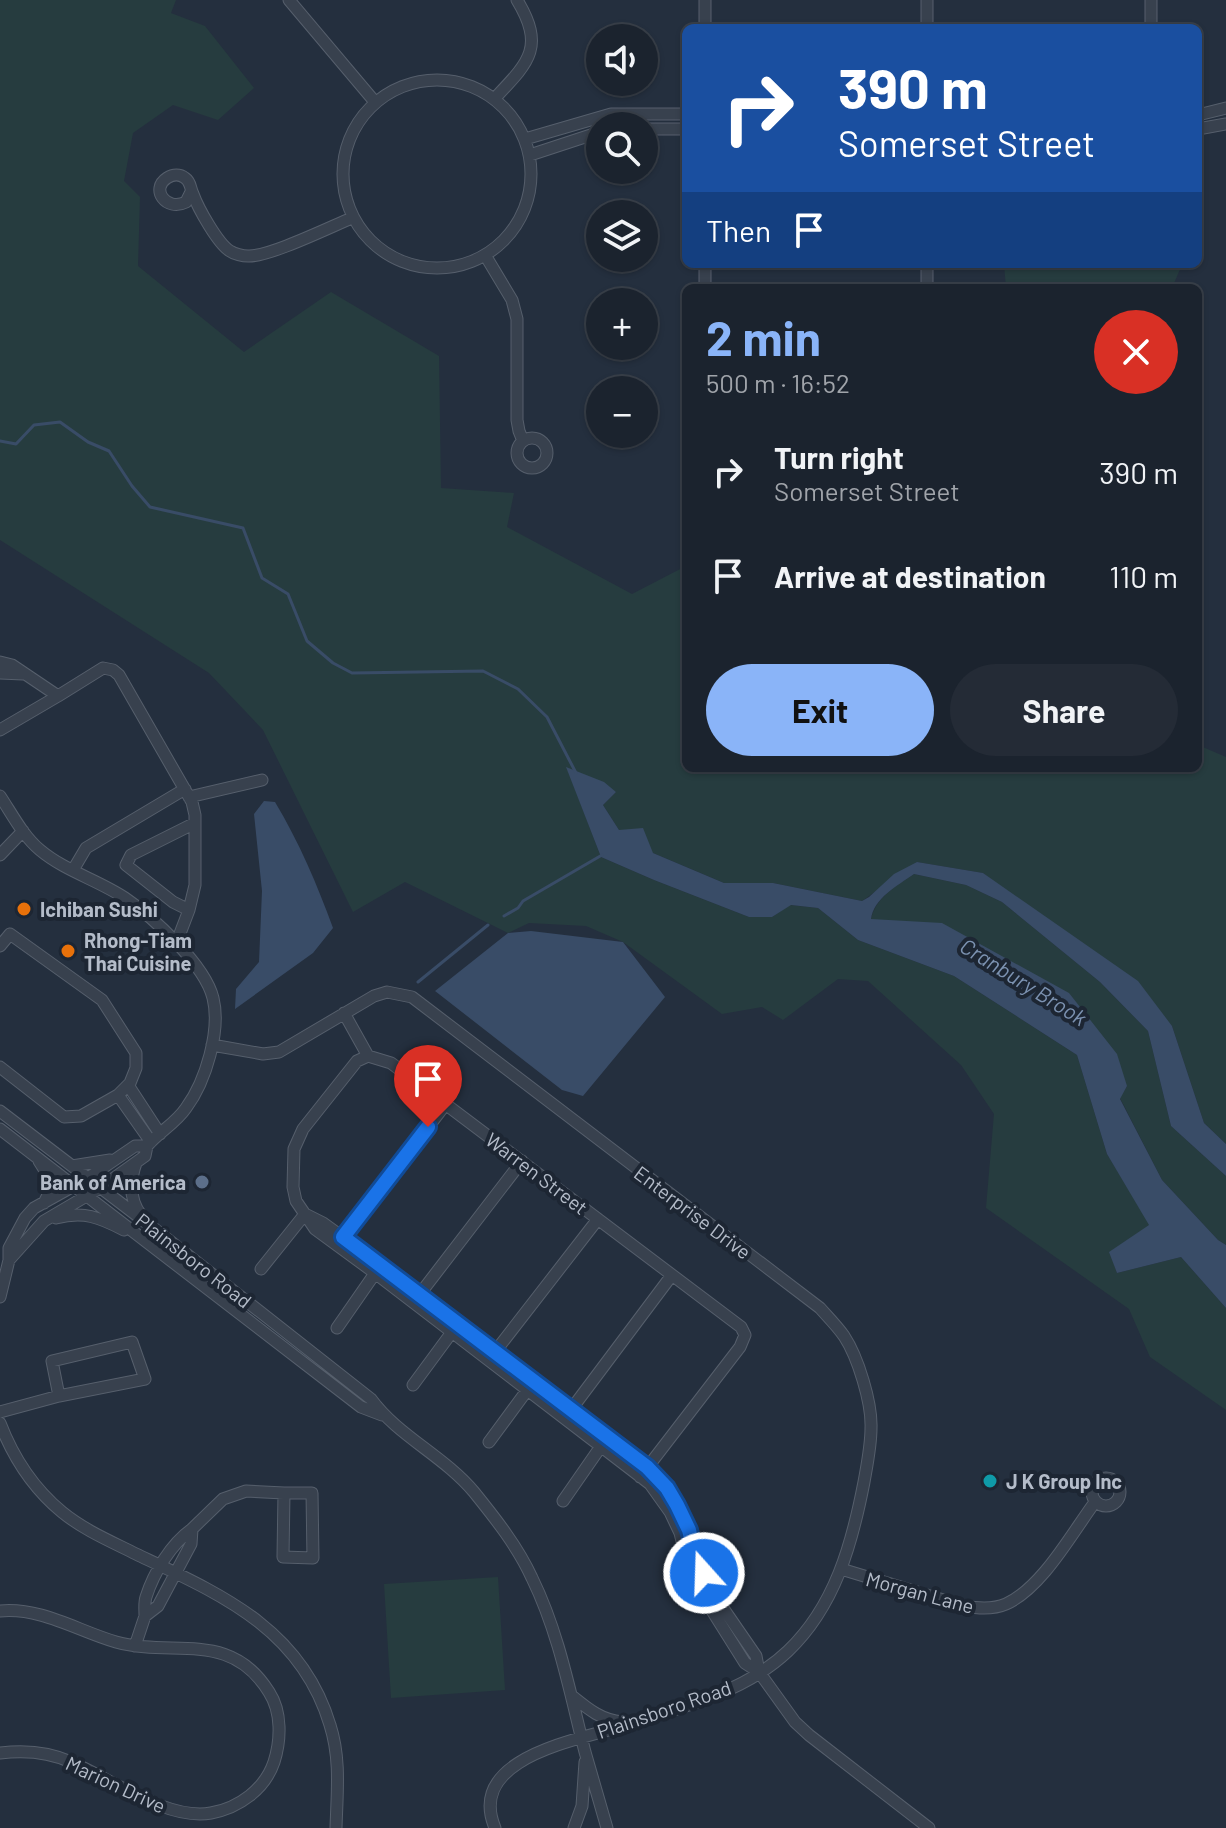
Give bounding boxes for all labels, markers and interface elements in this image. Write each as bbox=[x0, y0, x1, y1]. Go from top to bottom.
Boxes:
map controls bbox=[586, 24, 658, 448]
button: sound bbox=[586, 24, 658, 96]
text: 390 m bbox=[838, 53, 988, 120]
icon: right bbox=[706, 56, 810, 160]
button: search bbox=[586, 112, 658, 184]
text: Somerset Street bbox=[838, 121, 1095, 164]
button: layers bbox=[586, 200, 658, 272]
icon: arrive bbox=[787, 208, 831, 252]
text: Then bbox=[706, 212, 771, 248]
button: + bbox=[586, 288, 658, 360]
text: 2 min bbox=[706, 308, 821, 366]
button: close bbox=[1094, 310, 1178, 394]
text: 500 m · 16:52 bbox=[706, 367, 850, 398]
button: − bbox=[586, 376, 658, 448]
text: Turn right bbox=[774, 439, 904, 475]
icon: right bbox=[706, 450, 750, 494]
text: 390 m bbox=[1099, 454, 1178, 490]
text: Somerset Street bbox=[774, 475, 960, 506]
icon: arrive bbox=[706, 554, 750, 598]
text: Arrive at destination bbox=[774, 558, 1046, 594]
text: 110 m bbox=[1109, 558, 1178, 594]
button: Exit bbox=[706, 664, 934, 756]
button: Share bbox=[950, 664, 1178, 756]
place label: Ichiban Sushi bbox=[40, 897, 158, 921]
marker: Ichiban Sushi bbox=[15, 900, 33, 918]
place label: Rhong-Tiam Thai Cuisine bbox=[84, 928, 192, 975]
water label: Cranbury Brook bbox=[956, 932, 1092, 1030]
marker: Rhong-Tiam Thai Cuisine bbox=[59, 942, 77, 960]
pin bbox=[394, 1045, 462, 1127]
icon: arrive bbox=[406, 1057, 450, 1101]
street label: Warren Street bbox=[481, 1127, 593, 1219]
street label: Enterprise Drive bbox=[630, 1160, 756, 1264]
place label: Bank of America bbox=[40, 1170, 186, 1194]
marker: Bank of America bbox=[193, 1173, 211, 1191]
street label: Plainsboro Road bbox=[131, 1207, 257, 1313]
place label: J K Group Inc bbox=[1006, 1469, 1122, 1493]
marker: J K Group Inc bbox=[981, 1472, 999, 1490]
position arrow bbox=[662, 1531, 746, 1615]
street label: Morgan Lane bbox=[863, 1566, 977, 1618]
street label: Plainsboro Road bbox=[594, 1675, 734, 1743]
street label: Marion Drive bbox=[62, 1750, 170, 1818]

